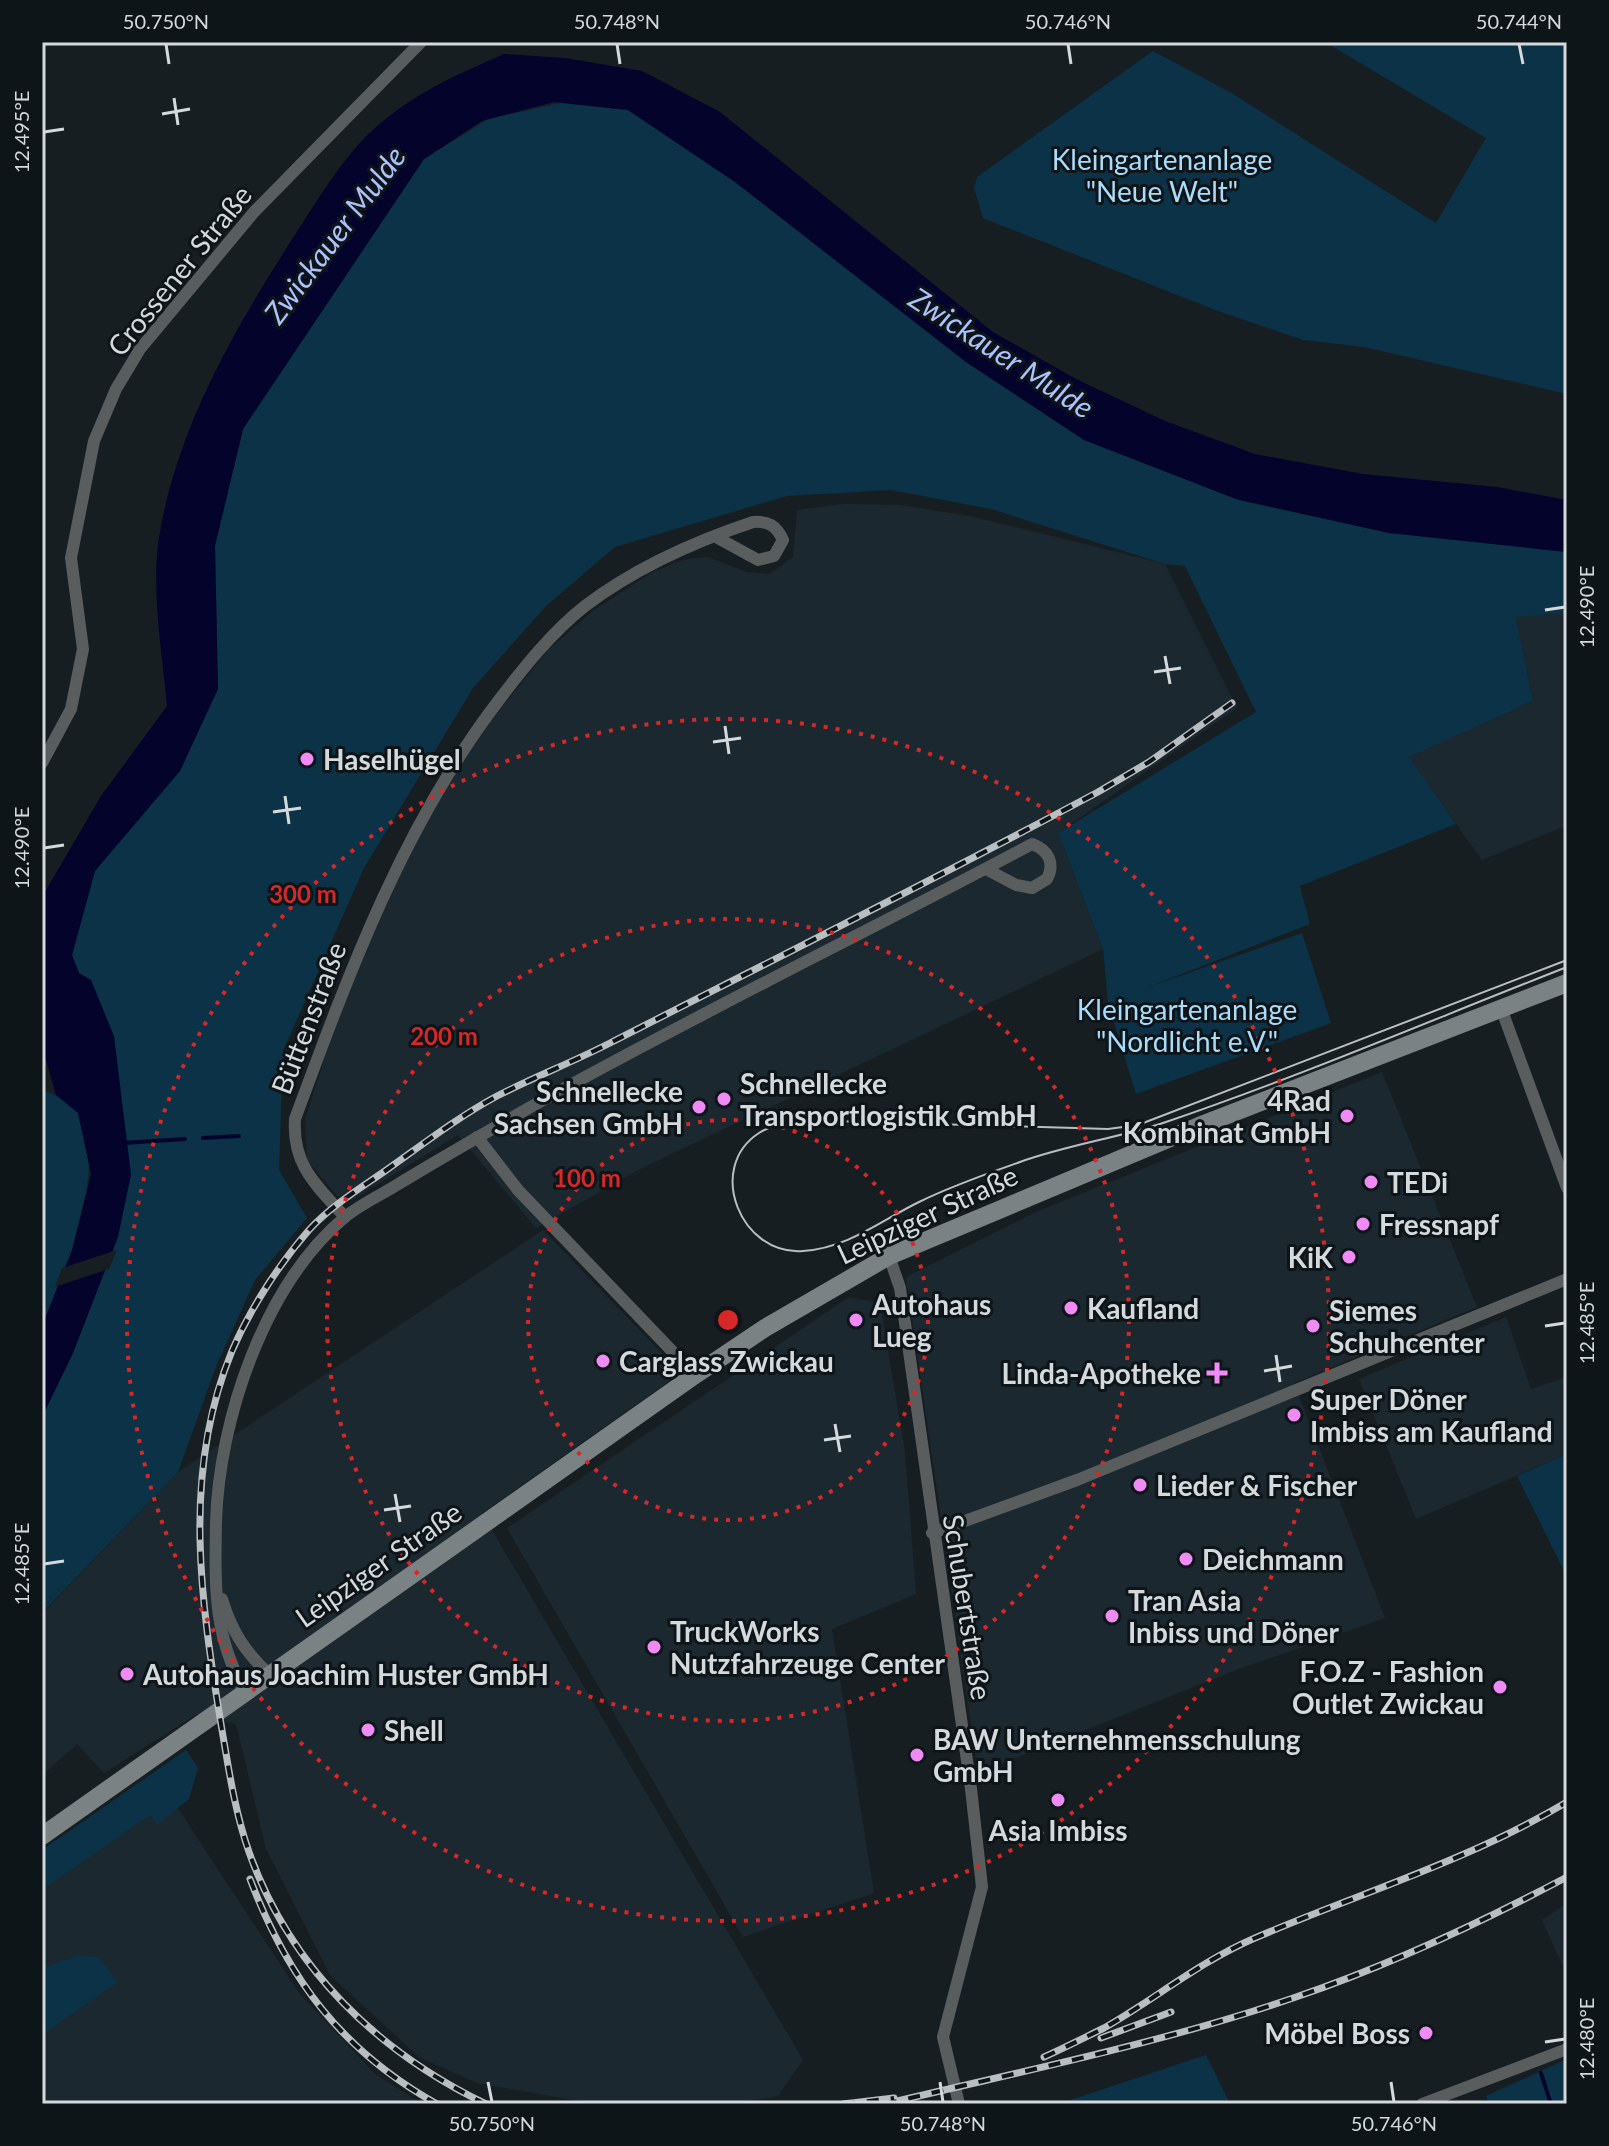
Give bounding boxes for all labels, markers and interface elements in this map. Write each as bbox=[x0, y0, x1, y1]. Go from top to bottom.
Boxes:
text: 50.750°N bbox=[123, 9, 209, 33]
text: 50.748°N bbox=[574, 9, 660, 33]
text: 50.746°N bbox=[1025, 9, 1111, 33]
text: 50.744°N bbox=[1476, 9, 1562, 33]
text: 12.495°E bbox=[9, 91, 33, 173]
water label: Zwickauer Mulde bbox=[255, 138, 412, 330]
park label: Kleingartenanlage "Neue Welt" bbox=[1052, 142, 1272, 208]
street label: Crossener Straße bbox=[100, 178, 258, 362]
water label: Zwickauer Mulde bbox=[902, 279, 1101, 425]
text: 12.490°E bbox=[1574, 566, 1598, 648]
place label: Haselhügel bbox=[323, 742, 461, 776]
marker: Haselhügel bbox=[298, 750, 316, 768]
text: 12.490°E bbox=[9, 807, 33, 889]
text: 300 m bbox=[269, 879, 337, 908]
street label: Büttenstraße bbox=[263, 937, 353, 1099]
park label: Kleingartenanlage "Nordlicht e.V." bbox=[1077, 992, 1297, 1058]
text: 200 m bbox=[410, 1021, 478, 1050]
place label: Schnellecke Transportlogistik GmbH bbox=[740, 1066, 1037, 1132]
place label: Schnellecke Sachsen GmbH bbox=[494, 1074, 683, 1140]
place label: 4Rad Kombinat GmbH bbox=[1123, 1083, 1331, 1149]
marker: Schnellecke Transportlogistik GmbH bbox=[715, 1090, 733, 1108]
marker: Schnellecke Sachsen GmbH bbox=[690, 1098, 708, 1116]
marker: 4Rad Kombinat GmbH bbox=[1338, 1107, 1356, 1125]
street label: Leipziger Straße bbox=[831, 1157, 1023, 1271]
text: 100 m bbox=[553, 1163, 621, 1192]
place label: TEDi bbox=[1387, 1165, 1448, 1199]
marker: TEDi bbox=[1362, 1173, 1380, 1191]
place label: Fressnapf bbox=[1379, 1207, 1499, 1241]
marker: Fressnapf bbox=[1354, 1215, 1372, 1233]
place label: KiK bbox=[1288, 1240, 1334, 1274]
marker: KiK bbox=[1340, 1248, 1358, 1266]
text: 12.485°E bbox=[1574, 1282, 1598, 1364]
place label: Autohaus Lueg bbox=[871, 1287, 991, 1353]
place label: Kaufland bbox=[1087, 1291, 1199, 1325]
place label: Siemes Schuhcenter bbox=[1329, 1293, 1485, 1359]
marker: Kaufland bbox=[1062, 1299, 1080, 1317]
centre of rings bbox=[714, 1306, 742, 1334]
marker: Autohaus Lueg bbox=[847, 1311, 865, 1329]
marker: Siemes Schuhcenter bbox=[1304, 1317, 1322, 1335]
place label: Carglass Zwickau bbox=[619, 1344, 834, 1378]
marker: Carglass Zwickau bbox=[594, 1352, 612, 1370]
place label: Linda-Apotheke bbox=[1002, 1356, 1201, 1390]
marker: Linda-Apotheke bbox=[1208, 1364, 1226, 1382]
place label: Super Döner Imbiss am Kaufland bbox=[1310, 1382, 1553, 1448]
marker: Super Döner Imbiss am Kaufland bbox=[1285, 1406, 1303, 1424]
place label: Lieder & Fischer bbox=[1156, 1468, 1358, 1502]
marker: Lieder & Fischer bbox=[1131, 1476, 1149, 1494]
street label: Leipziger Straße bbox=[288, 1494, 468, 1634]
street label: Schubertstraße bbox=[937, 1512, 999, 1702]
text: 12.485°E bbox=[9, 1523, 33, 1605]
place label: Deichmann bbox=[1202, 1542, 1344, 1576]
marker: Deichmann bbox=[1177, 1550, 1195, 1568]
place label: Tran Asia Inbiss und Döner bbox=[1128, 1583, 1340, 1649]
marker: Tran Asia Inbiss und Döner bbox=[1103, 1607, 1121, 1625]
place label: TruckWorks Nutzfahrzeuge Center bbox=[670, 1614, 946, 1680]
marker: TruckWorks Nutzfahrzeuge Center bbox=[645, 1638, 663, 1656]
place label: F.O.Z - Fashion Outlet Zwickau bbox=[1292, 1654, 1484, 1720]
place label: Autohaus Joachim Huster GmbH bbox=[142, 1657, 549, 1691]
marker: Autohaus Joachim Huster GmbH bbox=[118, 1665, 136, 1683]
marker: F.O.Z - Fashion Outlet Zwickau bbox=[1491, 1678, 1509, 1696]
place label: Shell bbox=[384, 1713, 444, 1747]
marker: Shell bbox=[359, 1721, 377, 1739]
place label: BAW Unternehmensschulung GmbH bbox=[933, 1722, 1301, 1788]
marker: BAW Unternehmensschulung GmbH bbox=[908, 1746, 926, 1764]
marker: Asia Imbiss bbox=[1049, 1791, 1067, 1809]
place label: Asia Imbiss bbox=[987, 1813, 1128, 1847]
text: 12.480°E bbox=[1574, 1998, 1598, 2080]
place label: Möbel Boss bbox=[1264, 2016, 1410, 2050]
marker: Möbel Boss bbox=[1417, 2024, 1435, 2042]
text: 50.750°N bbox=[449, 2111, 535, 2135]
text: 50.748°N bbox=[900, 2111, 986, 2135]
text: 50.746°N bbox=[1351, 2111, 1437, 2135]

